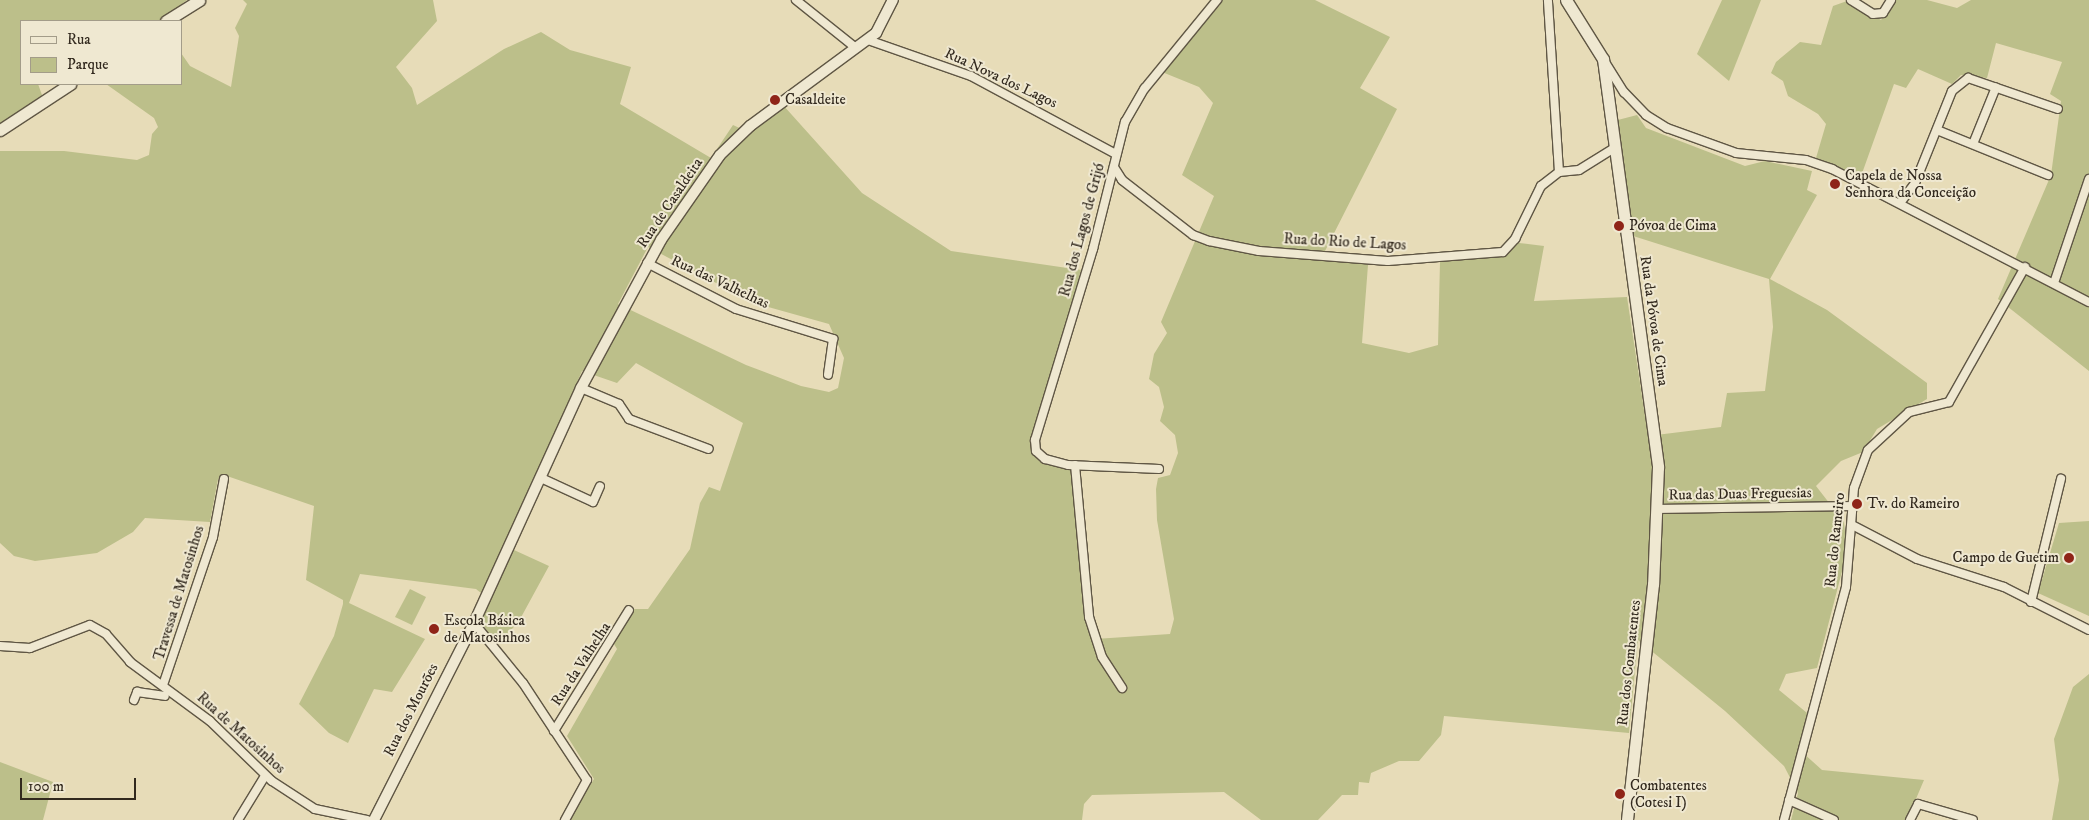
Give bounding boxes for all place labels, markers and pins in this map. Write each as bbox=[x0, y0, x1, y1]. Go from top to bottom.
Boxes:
place label: Casaldeite bbox=[785, 91, 846, 109]
marker: Casaldeite bbox=[769, 94, 781, 106]
place label: Capela de Nossa Senhora da Conceição bbox=[1845, 166, 1976, 201]
marker: Capela de Nossa Senhora da Conceição bbox=[1829, 178, 1841, 190]
place label: Póvoa de Cima bbox=[1629, 217, 1716, 235]
marker: Póvoa de Cima bbox=[1613, 220, 1625, 232]
place label: Tv. do Rameiro bbox=[1867, 495, 1960, 513]
marker: Tv. do Rameiro bbox=[1851, 498, 1863, 510]
place label: Campo de Guetim bbox=[1953, 549, 2059, 567]
marker: Campo de Guetim bbox=[2063, 552, 2075, 564]
place label: Escola Básica de Matosinhos bbox=[444, 611, 530, 646]
marker: Escola Básica de Matosinhos bbox=[428, 623, 440, 635]
place label: Combatentes (Cotesi I) bbox=[1630, 776, 1707, 811]
marker: Combatentes (Cotesi I) bbox=[1614, 788, 1626, 800]

